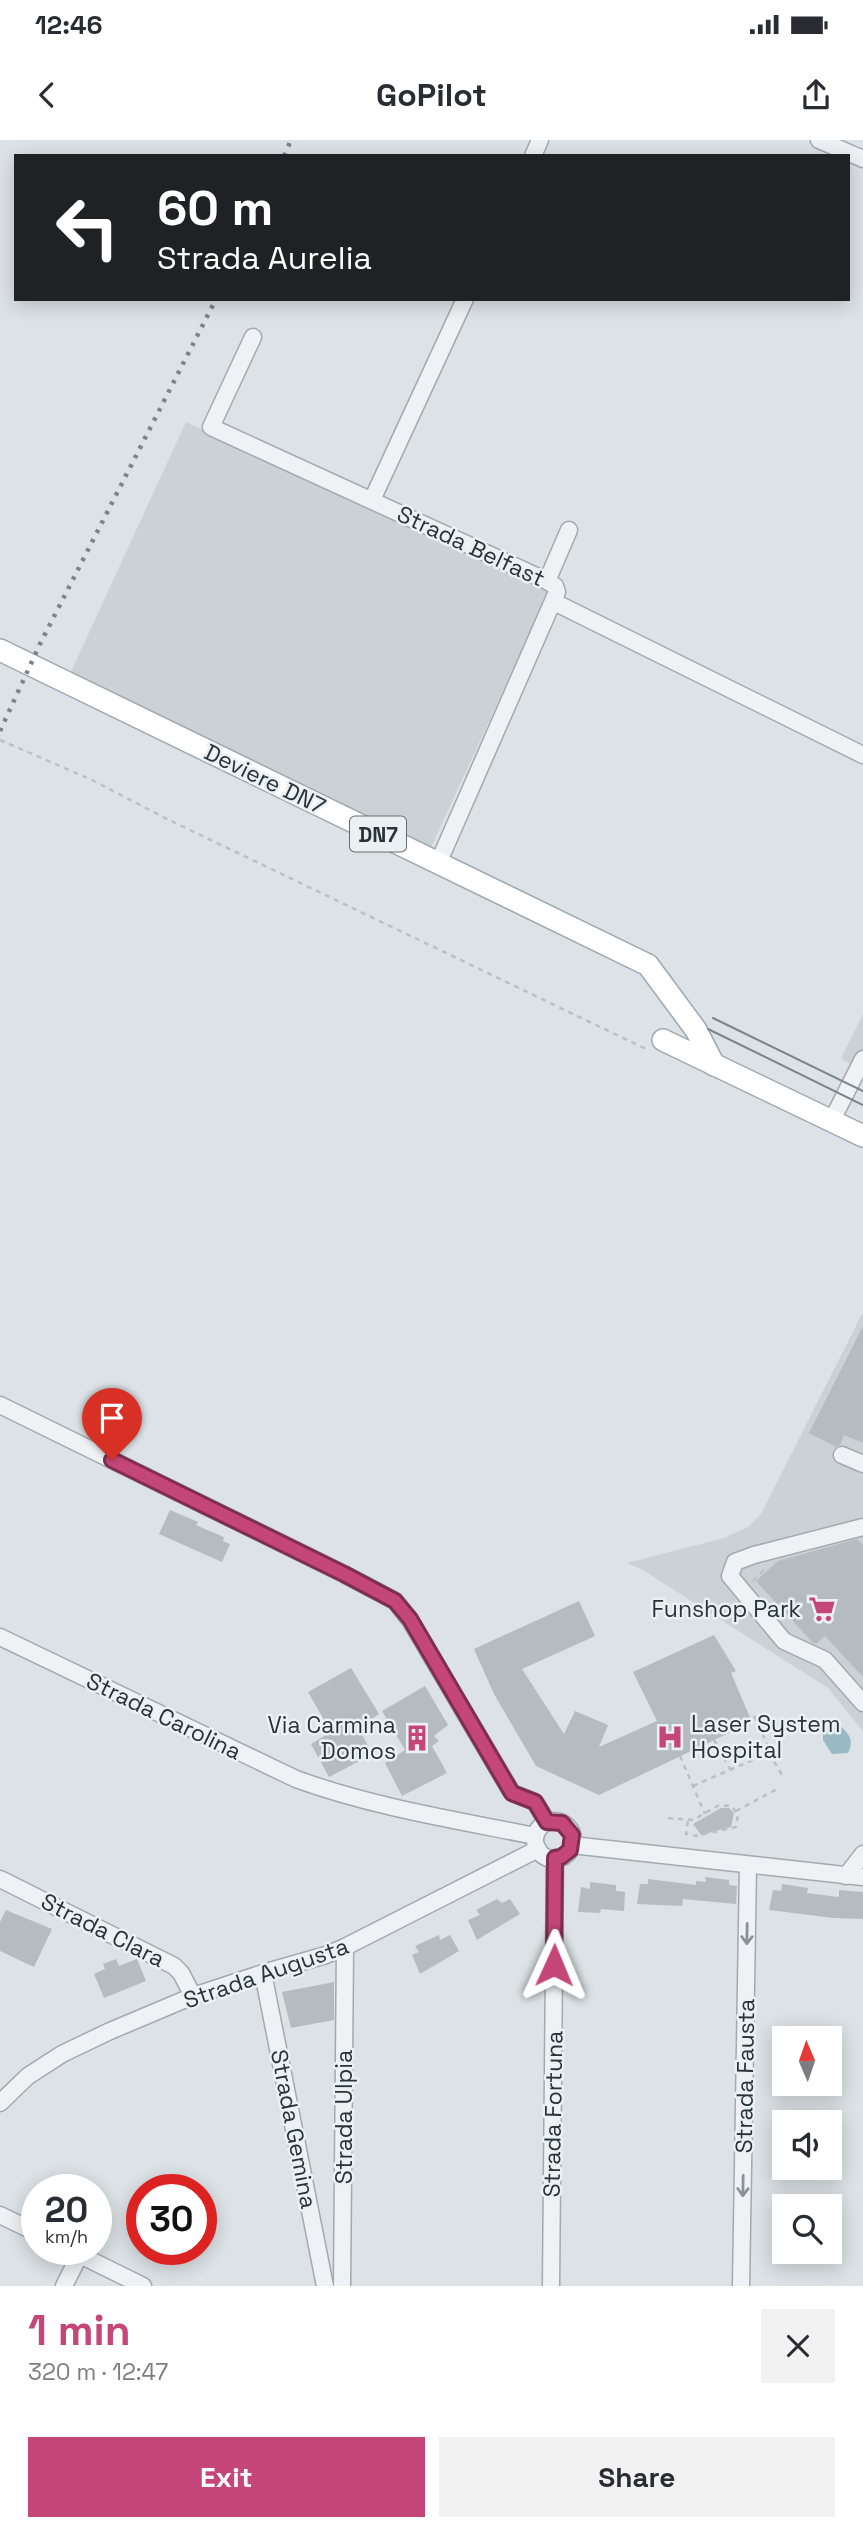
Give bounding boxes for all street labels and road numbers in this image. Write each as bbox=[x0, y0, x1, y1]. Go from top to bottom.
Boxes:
street label: Strada Belfast bbox=[392, 499, 550, 593]
street label: Deviere DN7 bbox=[199, 737, 331, 821]
road number: DN7 bbox=[350, 816, 406, 852]
street label: Strada Carolina bbox=[82, 1665, 246, 1767]
street label: Strada Clara bbox=[36, 1886, 170, 1974]
street label: Strada Augusta bbox=[180, 1931, 352, 2015]
street label: Strada Fausta bbox=[729, 1998, 761, 2154]
street label: Strada Fortuna bbox=[537, 2030, 569, 2198]
street label: Strada Gemina bbox=[264, 2047, 324, 2211]
street label: Strada Ulpia bbox=[329, 2050, 359, 2184]

